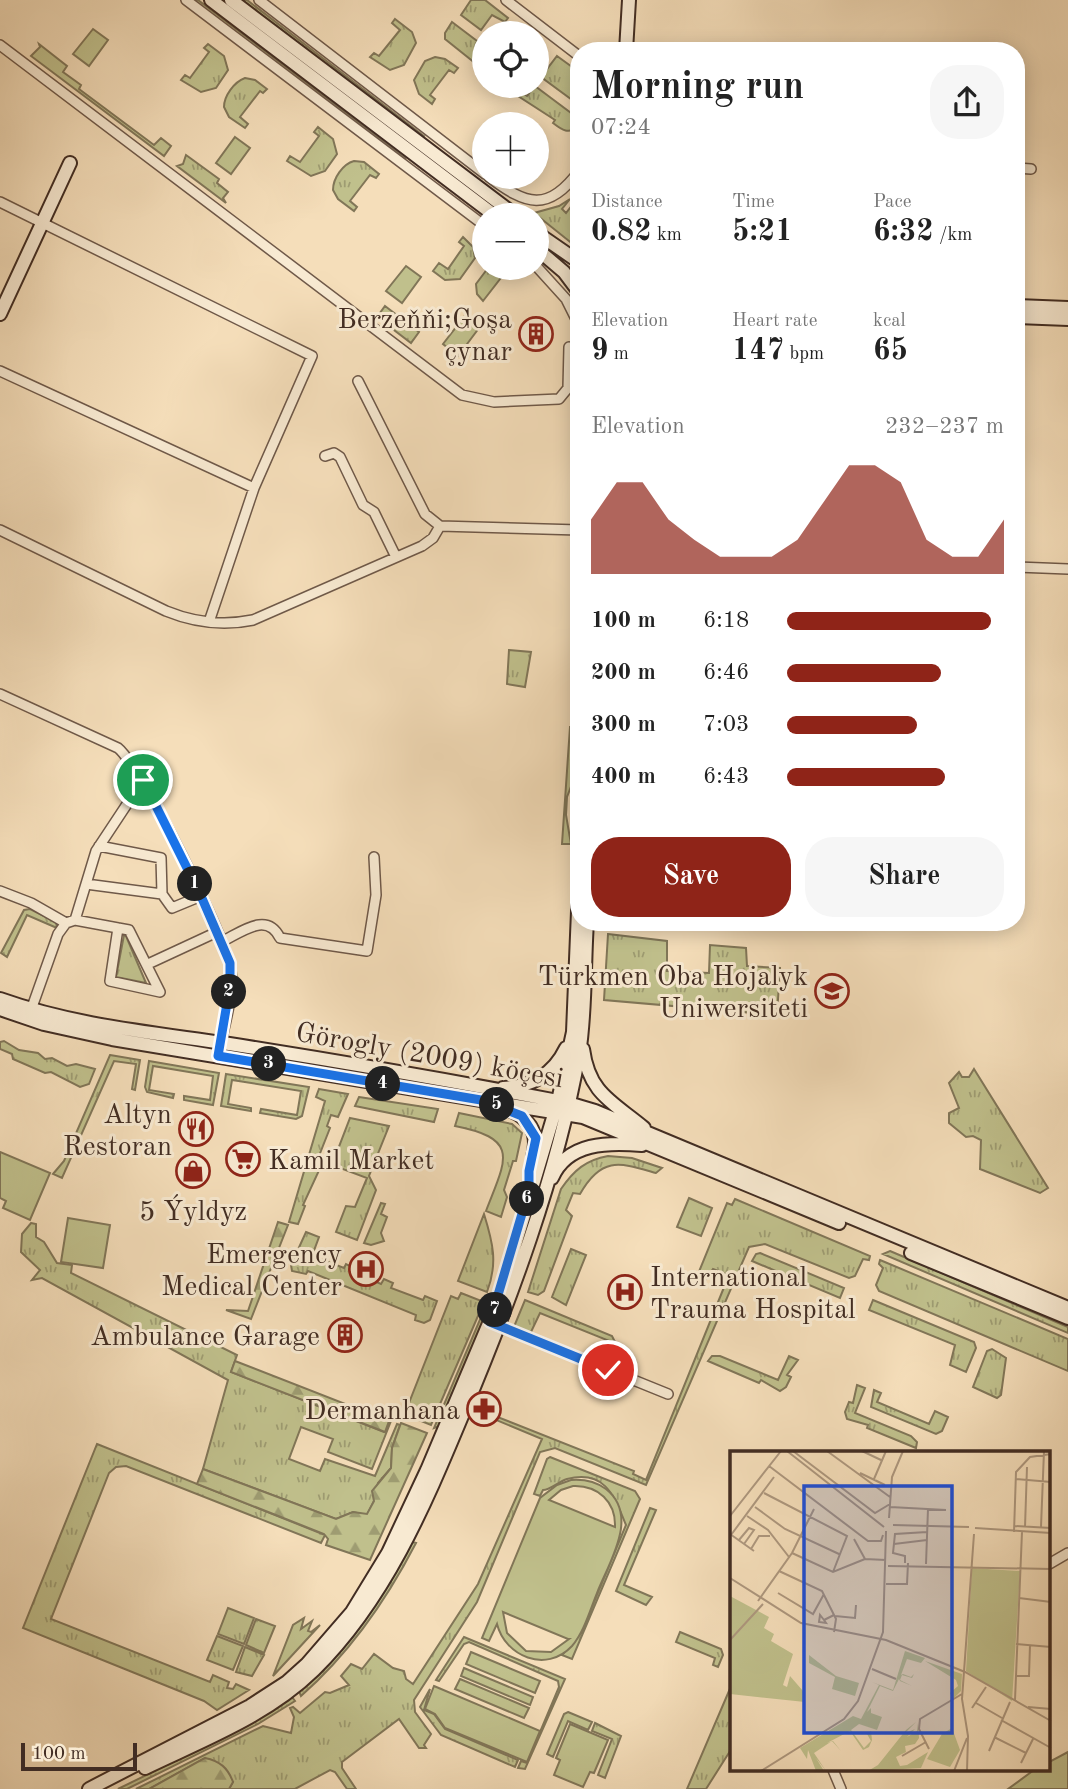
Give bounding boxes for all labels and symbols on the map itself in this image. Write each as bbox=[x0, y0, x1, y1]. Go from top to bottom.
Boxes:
place label: Berzeňňi;Goşa çynar bbox=[337, 307, 512, 367]
building icon: Berzeňňi;Goşa çynar bbox=[517, 315, 555, 353]
pin bbox=[113, 750, 173, 810]
pin: 1 bbox=[178, 866, 212, 902]
place label: Türkmen Oba Hojalyk Uniwersiteti bbox=[538, 964, 808, 1024]
school or university icon: Türkmen Oba Hojalyk Uniwersiteti bbox=[813, 972, 851, 1010]
pin: 2 bbox=[212, 974, 246, 1010]
street label: Görogly (2009) köçesi bbox=[293, 1020, 566, 1094]
pin: 3 bbox=[252, 1046, 286, 1082]
pin: 4 bbox=[366, 1066, 400, 1102]
pin: 5 bbox=[480, 1088, 514, 1122]
place label: Altyn Restoran bbox=[63, 1102, 172, 1162]
restaurant icon: Altyn Restoran bbox=[177, 1110, 215, 1148]
supermarket icon: Kamil Market bbox=[224, 1140, 262, 1178]
place label: Kamil Market bbox=[268, 1148, 434, 1176]
shop icon: 5 Ýyldyz bbox=[174, 1152, 212, 1190]
pin: 6 bbox=[510, 1182, 544, 1216]
place label: 5 Ýyldyz bbox=[139, 1194, 247, 1227]
place label: Emergency Medical Center bbox=[161, 1242, 342, 1302]
hospital icon: Emergency Medical Center bbox=[347, 1250, 385, 1288]
place label: International Trauma Hospital bbox=[650, 1265, 856, 1325]
hospital icon: International Trauma Hospital bbox=[606, 1273, 644, 1311]
pin: 7 bbox=[477, 1292, 512, 1328]
building icon: Ambulance Garage bbox=[326, 1316, 364, 1354]
place label: Ambulance Garage bbox=[90, 1324, 320, 1352]
pin bbox=[578, 1340, 638, 1400]
pharmacy icon: Dermanhana bbox=[465, 1390, 503, 1428]
place label: Dermanhana bbox=[305, 1398, 460, 1426]
inset map bbox=[730, 1451, 1050, 1772]
scale bar bbox=[21, 1740, 136, 1772]

